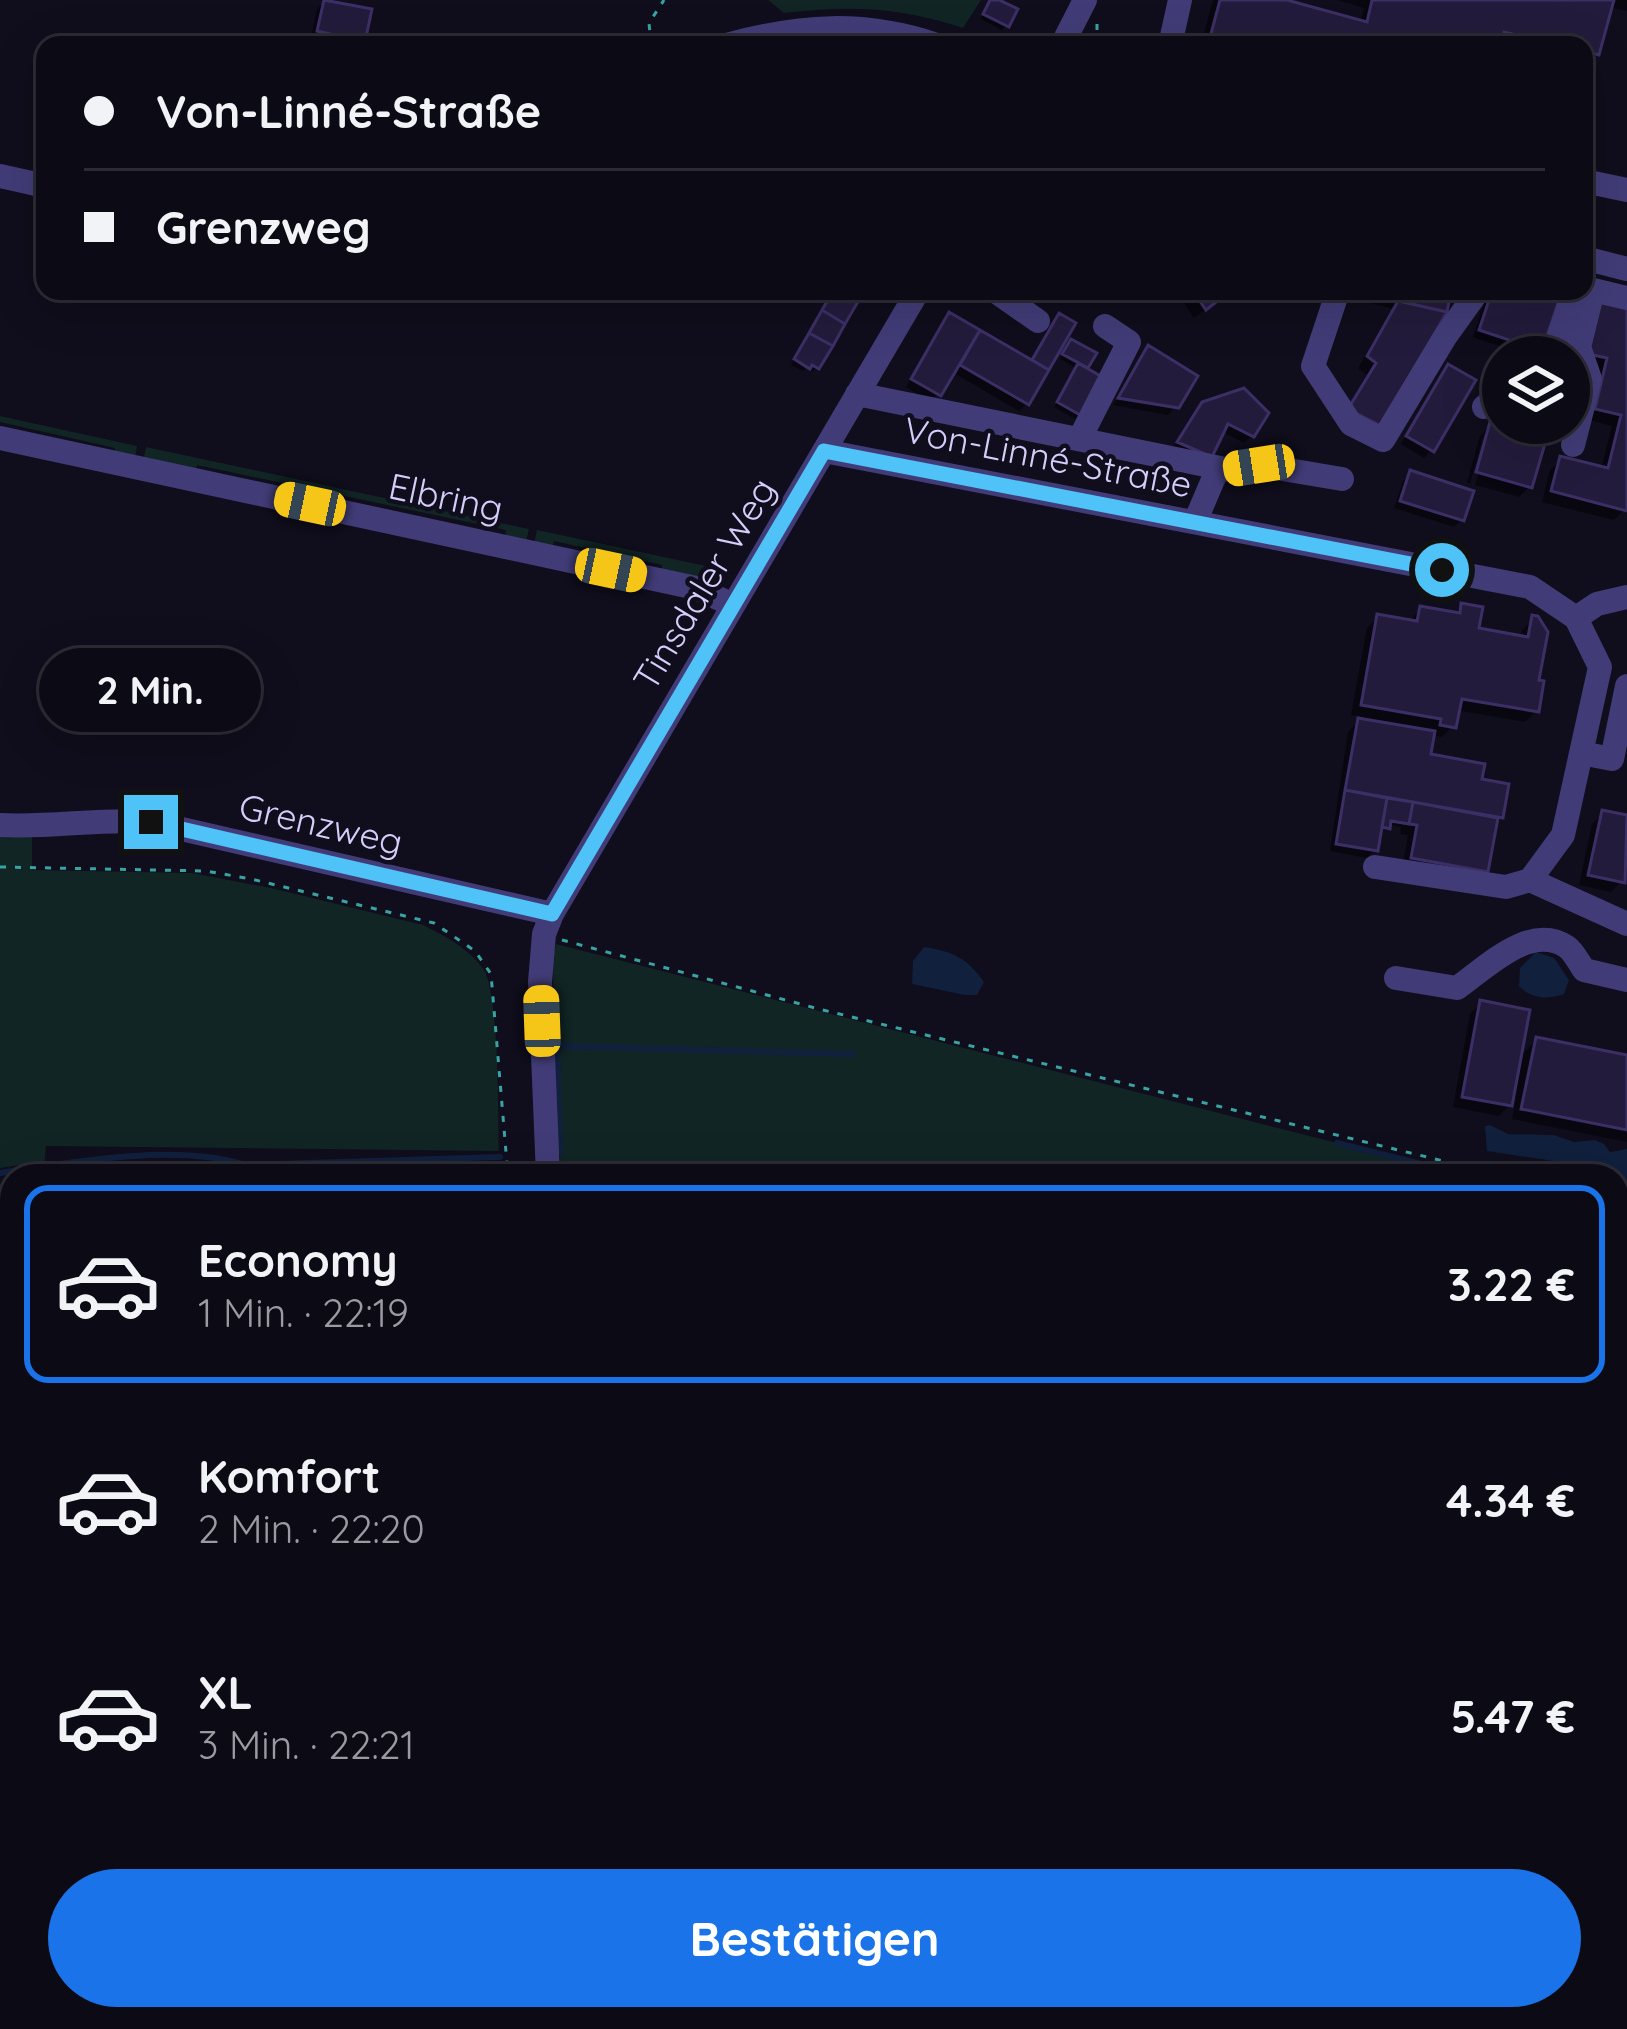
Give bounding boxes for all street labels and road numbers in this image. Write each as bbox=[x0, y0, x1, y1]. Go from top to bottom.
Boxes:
street label: Von-Linné-Straße bbox=[900, 407, 1196, 506]
street label: Elbring bbox=[385, 463, 507, 531]
street label: Tinsdaler Weg bbox=[623, 469, 785, 698]
street label: Grenzweg bbox=[235, 783, 407, 864]

